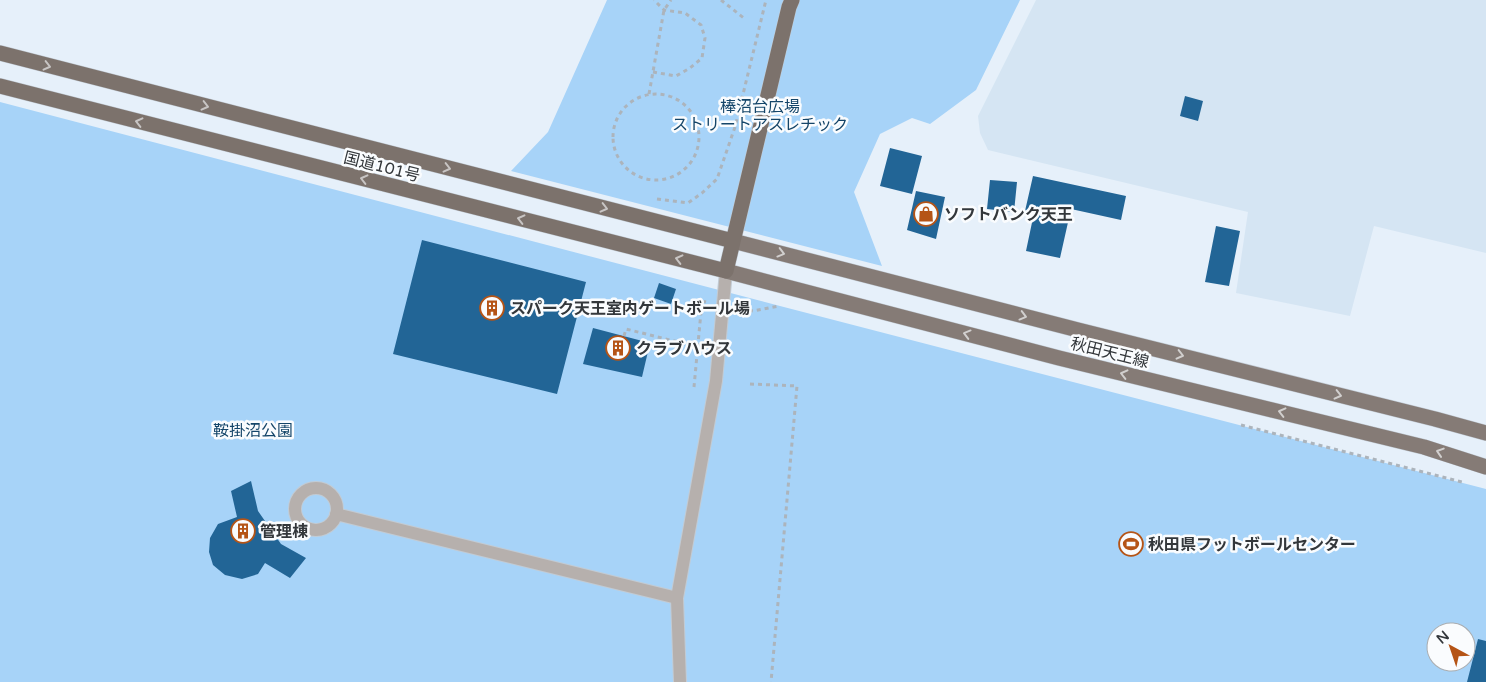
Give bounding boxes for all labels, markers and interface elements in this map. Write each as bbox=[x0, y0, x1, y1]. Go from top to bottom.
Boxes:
one-way arrow bbox=[43, 60, 51, 70]
park label: 棒沼台広場 ストリートアスレチック bbox=[672, 97, 848, 135]
one-way arrow bbox=[200, 100, 209, 111]
one-way arrow bbox=[135, 117, 143, 127]
street label: 国道101号 bbox=[341, 148, 422, 186]
one-way arrow bbox=[442, 162, 451, 173]
one-way arrow bbox=[359, 174, 368, 185]
shop icon: ソフトバンク天王 bbox=[913, 201, 939, 227]
one-way arrow bbox=[600, 202, 609, 213]
place label: ソフトバンク天王 bbox=[944, 205, 1073, 225]
one-way arrow bbox=[517, 214, 526, 225]
one-way arrow bbox=[776, 247, 785, 258]
one-way arrow bbox=[674, 254, 683, 265]
building icon: スパーク天王室内ゲートボール場 bbox=[479, 295, 505, 321]
place label: スパーク天王室内ゲートボール場 bbox=[510, 299, 750, 319]
one-way arrow bbox=[1018, 310, 1026, 320]
one-way arrow bbox=[962, 329, 971, 340]
street label: 秋田天王線 bbox=[1069, 334, 1151, 372]
building icon: クラブハウス bbox=[605, 335, 631, 361]
place label: クラブハウス bbox=[636, 339, 732, 359]
one-way arrow bbox=[1176, 350, 1184, 360]
one-way arrow bbox=[1120, 369, 1129, 380]
one-way arrow bbox=[1333, 389, 1342, 400]
one-way arrow bbox=[1278, 407, 1287, 418]
park label: 鞍掛沼公園 bbox=[213, 421, 293, 441]
one-way arrow bbox=[1436, 448, 1444, 458]
building icon: 管理棟 bbox=[230, 518, 256, 544]
place label: 管理棟 bbox=[260, 522, 308, 542]
sports icon: 秋田県フットボールセンター bbox=[1118, 531, 1144, 557]
place label: 秋田県フットボールセンター bbox=[1148, 535, 1356, 555]
north arrow bbox=[1426, 622, 1476, 672]
text: N bbox=[1433, 627, 1453, 648]

